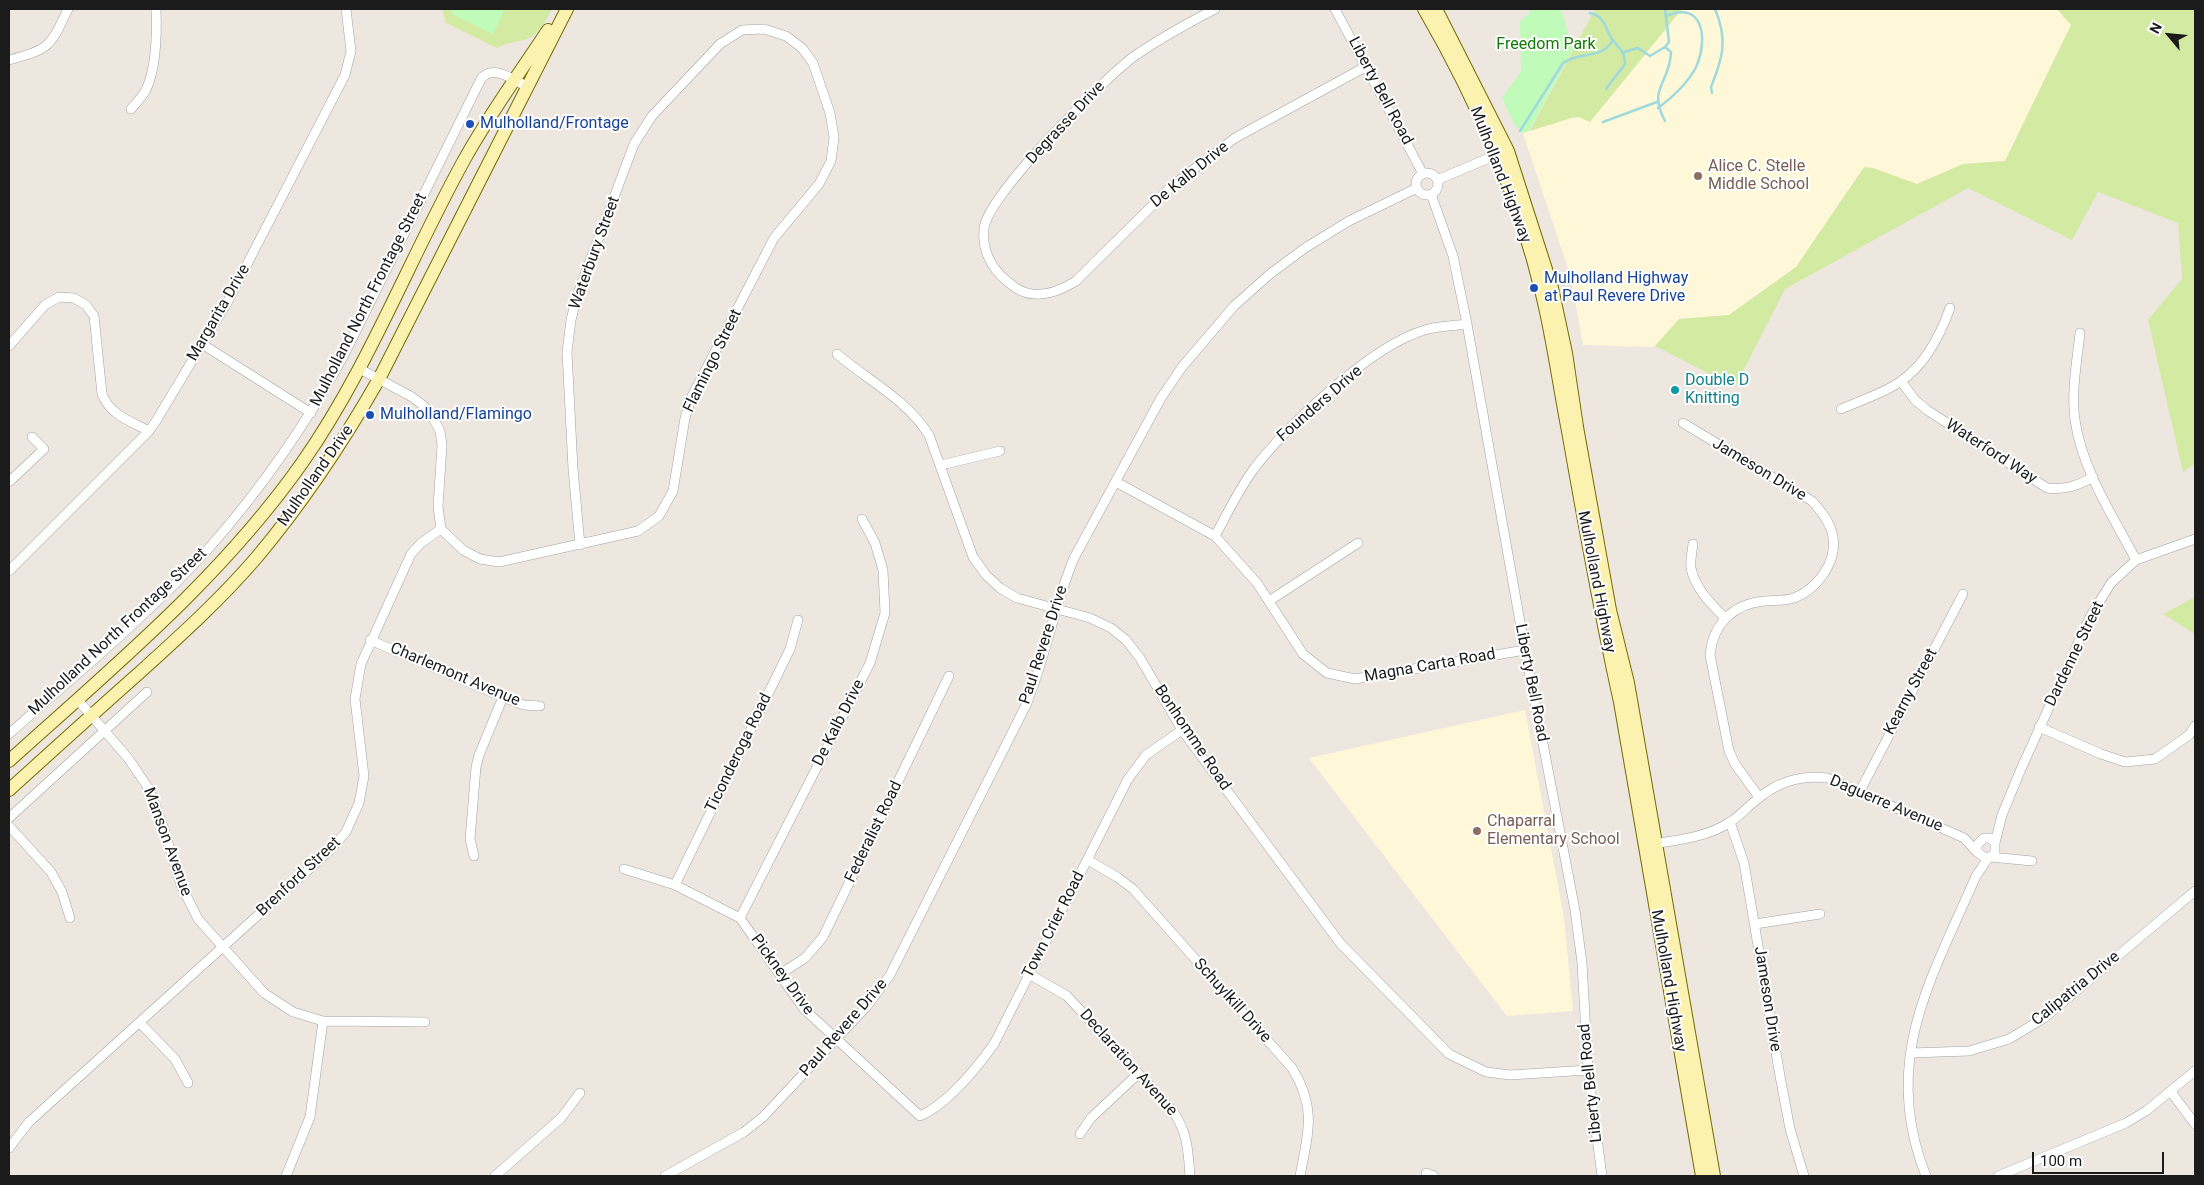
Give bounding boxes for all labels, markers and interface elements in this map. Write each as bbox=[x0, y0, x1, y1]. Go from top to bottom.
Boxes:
north arrow bbox=[2144, 10, 2194, 60]
text: N bbox=[2146, 20, 2165, 36]
street label: Liberty Bell Road bbox=[1343, 34, 1417, 148]
park label: Freedom Park bbox=[1496, 35, 1596, 55]
street label: Degrasse Drive bbox=[1023, 77, 1109, 169]
street label: Mulholland Highway bbox=[1465, 104, 1535, 246]
place label: Mulholland/Frontage bbox=[480, 114, 629, 134]
marker: Mulholland/Frontage bbox=[464, 118, 476, 130]
street label: De Kalb Drive bbox=[1147, 138, 1233, 212]
place label: Alice C. Stelle Middle School bbox=[1708, 157, 1809, 195]
marker: Alice C. Stelle Middle School bbox=[1692, 170, 1704, 182]
street label: Mulholland North Frontage Street bbox=[307, 190, 431, 410]
street label: Waterbury Street bbox=[566, 194, 624, 312]
street label: Margarita Drive bbox=[183, 261, 255, 365]
place label: Mulholland Highway at Paul Revere Drive bbox=[1544, 269, 1688, 307]
marker: Mulholland Highway at Paul Revere Drive bbox=[1528, 282, 1540, 294]
street label: Flamingo Street bbox=[680, 306, 746, 416]
street label: Founders Drive bbox=[1273, 362, 1367, 446]
place label: Double D Knitting bbox=[1685, 371, 1749, 409]
marker: Double D Knitting bbox=[1669, 384, 1681, 396]
place label: Mulholland/Flamingo bbox=[380, 405, 532, 425]
marker: Mulholland/Flamingo bbox=[364, 409, 376, 421]
street label: Waterford Way bbox=[1942, 415, 2040, 489]
street label: Mulholland Drive bbox=[274, 422, 358, 530]
street label: Jameson Drive bbox=[1709, 434, 1809, 506]
street label: Mulholland Highway bbox=[1573, 509, 1619, 655]
street label: Mulholland North Frontage Street bbox=[25, 544, 211, 720]
street label: Paul Revere Drive bbox=[1016, 583, 1072, 707]
street label: Dardenne Street bbox=[2041, 598, 2109, 710]
street label: Liberty Bell Road bbox=[1510, 623, 1552, 743]
street label: Charlemont Avenue bbox=[387, 639, 523, 711]
street label: Magna Carta Road bbox=[1363, 645, 1497, 687]
street label: Kearny Street bbox=[1880, 646, 1942, 738]
street label: De Kalb Drive bbox=[809, 677, 869, 769]
street label: Bonhomme Road bbox=[1150, 682, 1234, 794]
street label: Ticonderoga Road bbox=[702, 690, 776, 816]
street label: Daguerre Avenue bbox=[1827, 772, 1945, 836]
street label: Federalist Road bbox=[841, 778, 907, 886]
street label: Manson Avenue bbox=[138, 785, 196, 899]
place label: Chaparral Elementary School bbox=[1487, 812, 1620, 850]
marker: Chaparral Elementary School bbox=[1471, 825, 1483, 837]
street label: Brenford Street bbox=[253, 833, 345, 921]
street label: Town Crier Road bbox=[1019, 869, 1089, 981]
street label: Mulholland Highway bbox=[1646, 908, 1690, 1054]
street label: Pickney Drive bbox=[746, 931, 818, 1019]
street label: Jameson Drive bbox=[1749, 945, 1785, 1053]
street label: Calipatria Drive bbox=[2028, 948, 2124, 1030]
street label: Schuylkill Drive bbox=[1189, 955, 1275, 1047]
street label: Paul Revere Drive bbox=[796, 975, 892, 1081]
street label: Declaration Avenue bbox=[1075, 1006, 1181, 1120]
street label: Liberty Bell Road bbox=[1575, 1023, 1607, 1143]
scale bar bbox=[2034, 1142, 2166, 1174]
text: 100 m bbox=[2040, 1152, 2082, 1170]

